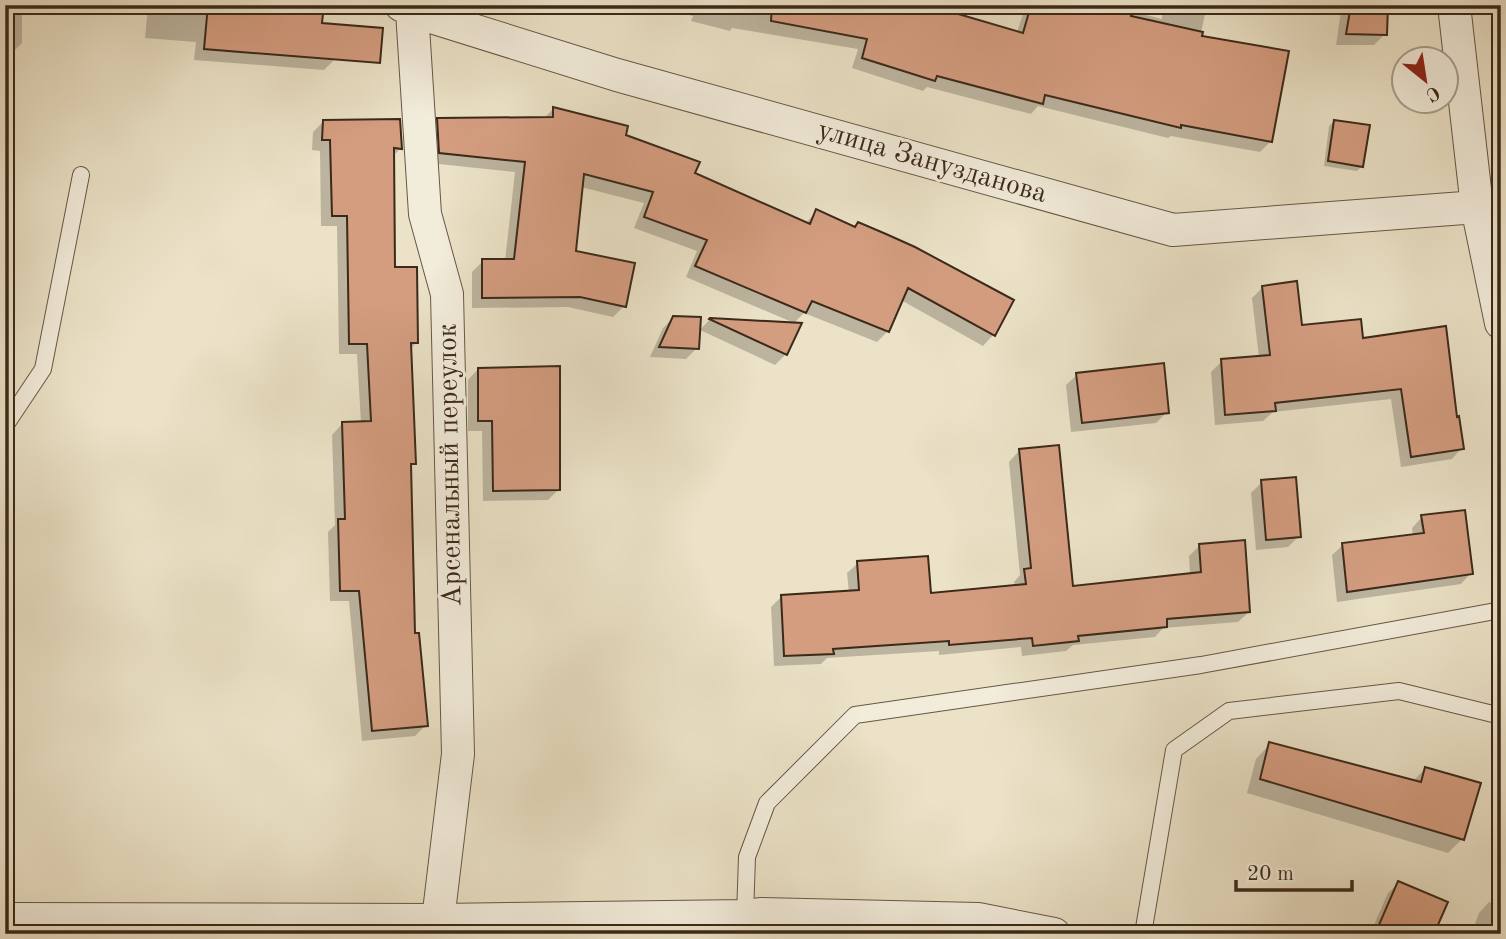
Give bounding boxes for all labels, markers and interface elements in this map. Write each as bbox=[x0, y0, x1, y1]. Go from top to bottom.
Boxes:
north arrow bbox=[1390, 46, 1460, 116]
text: С bbox=[1422, 81, 1442, 104]
street label: улица Занузданова bbox=[814, 117, 1050, 209]
street label: Арсенальный переулок bbox=[435, 323, 467, 607]
scale bar bbox=[1236, 848, 1352, 892]
text: 20 m bbox=[1247, 864, 1294, 885]

